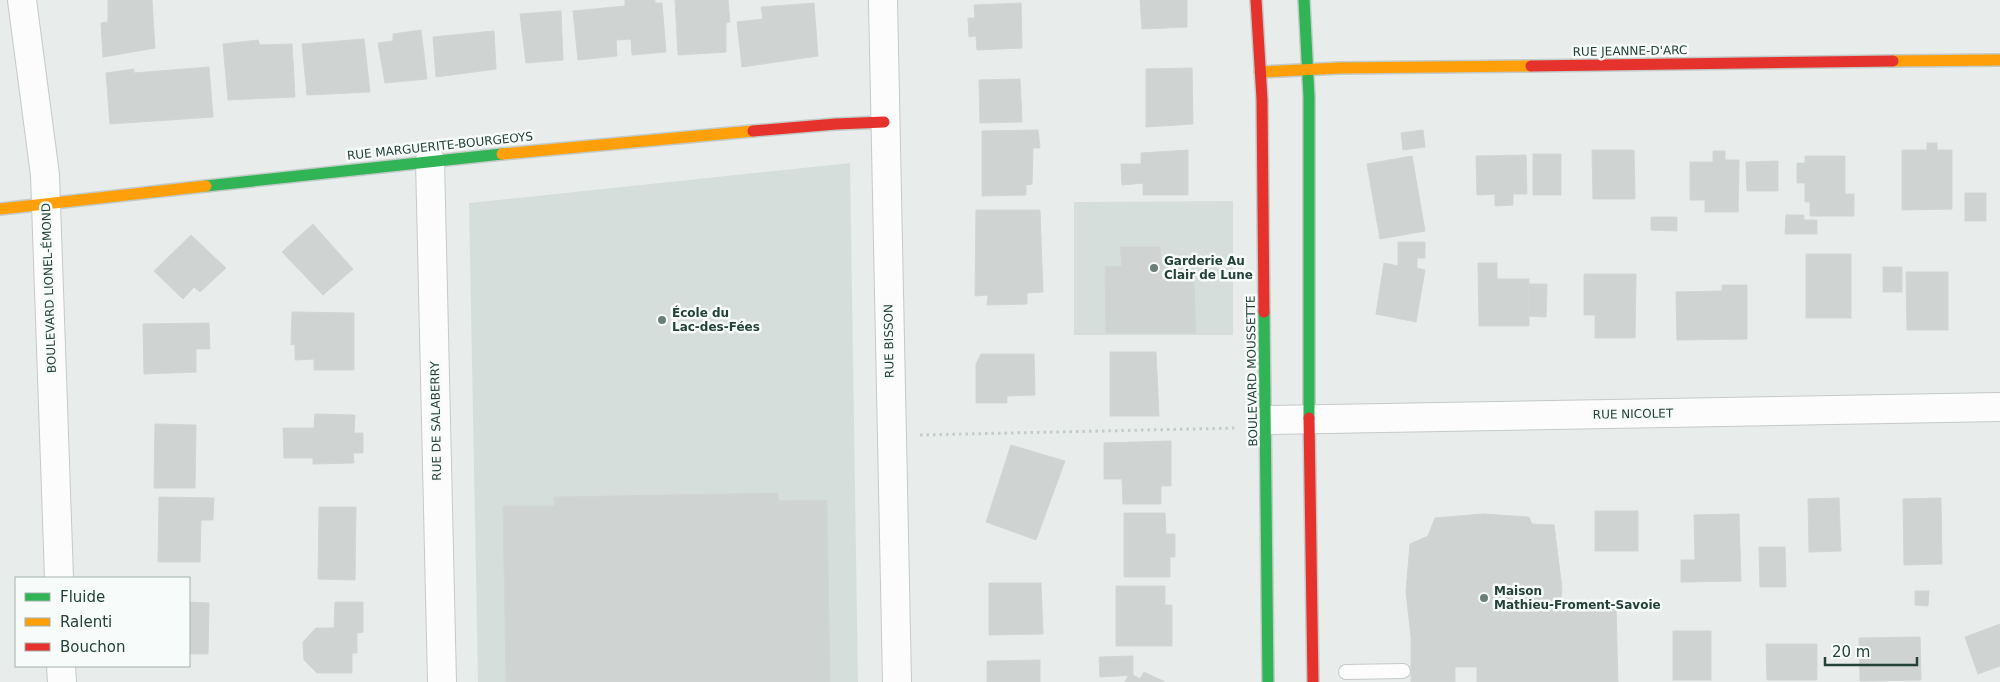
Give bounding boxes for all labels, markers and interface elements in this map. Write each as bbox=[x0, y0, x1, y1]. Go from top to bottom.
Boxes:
street label: RUE JEANNE-D'ARC bbox=[1573, 43, 1687, 59]
street label: RUE MARGUERITE-BOURGEOYS bbox=[346, 129, 534, 163]
street label: BOULEVARD LIONEL-ÉMOND bbox=[38, 203, 59, 373]
place label: Garderie Au Clair de Lune bbox=[1164, 254, 1253, 282]
marker: Garderie Au Clair de Lune bbox=[1148, 262, 1160, 274]
street label: BOULEVARD MOUSSETTE bbox=[1244, 295, 1260, 447]
street label: RUE BISSON bbox=[881, 304, 897, 378]
place label: École du Lac-des-Fées bbox=[672, 305, 760, 334]
marker: École du Lac-des-Fées bbox=[656, 314, 668, 326]
street label: RUE DE SALABERRY bbox=[428, 361, 444, 481]
street label: RUE NICOLET bbox=[1593, 406, 1674, 422]
legend bbox=[15, 577, 190, 667]
place label: Maison Mathieu-Froment-Savoie bbox=[1494, 584, 1661, 612]
text: Fluide bbox=[60, 588, 105, 606]
marker: Maison Mathieu-Froment-Savoie bbox=[1478, 592, 1490, 604]
text: Ralenti bbox=[60, 613, 112, 631]
scale bar bbox=[1825, 634, 1918, 666]
text: Bouchon bbox=[60, 638, 125, 656]
text: 20 m bbox=[1832, 643, 1870, 661]

